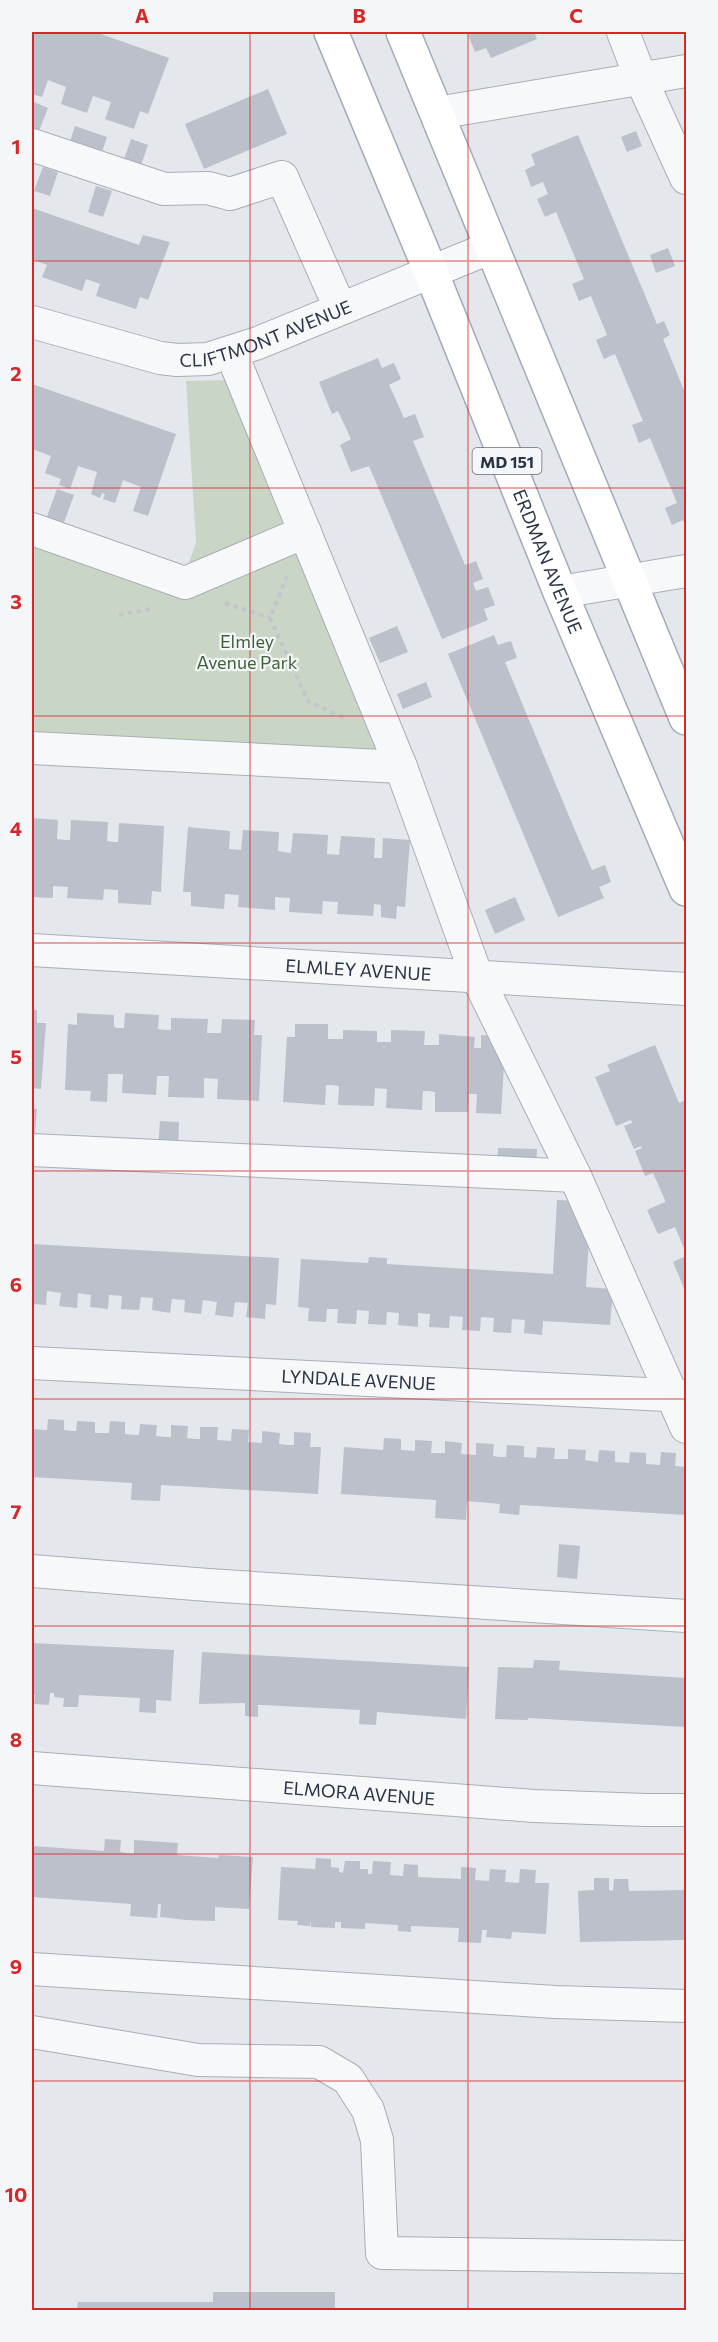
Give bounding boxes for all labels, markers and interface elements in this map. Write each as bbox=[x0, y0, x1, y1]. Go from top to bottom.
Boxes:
text: A bbox=[135, 3, 149, 27]
text: B bbox=[352, 3, 366, 27]
text: C bbox=[569, 3, 583, 27]
text: 1 bbox=[11, 134, 21, 158]
street label: CLIFTMONT AVENUE bbox=[179, 295, 354, 371]
text: 2 bbox=[10, 361, 22, 385]
road number: MD 151 bbox=[472, 448, 542, 474]
street label: ERDMAN AVENUE bbox=[509, 486, 587, 637]
text: 3 bbox=[10, 589, 22, 613]
park label: Elmley Avenue Park bbox=[196, 630, 298, 673]
text: 4 bbox=[10, 816, 22, 840]
street label: ELMLEY AVENUE bbox=[285, 954, 432, 985]
text: 5 bbox=[10, 1044, 22, 1068]
text: 6 bbox=[10, 1272, 22, 1296]
street label: LYNDALE AVENUE bbox=[281, 1365, 436, 1394]
text: 7 bbox=[11, 1499, 22, 1523]
text: 8 bbox=[10, 1727, 22, 1751]
street label: ELMORA AVENUE bbox=[282, 1776, 436, 1809]
text: 9 bbox=[10, 1954, 22, 1978]
text: 10 bbox=[5, 2182, 27, 2206]

